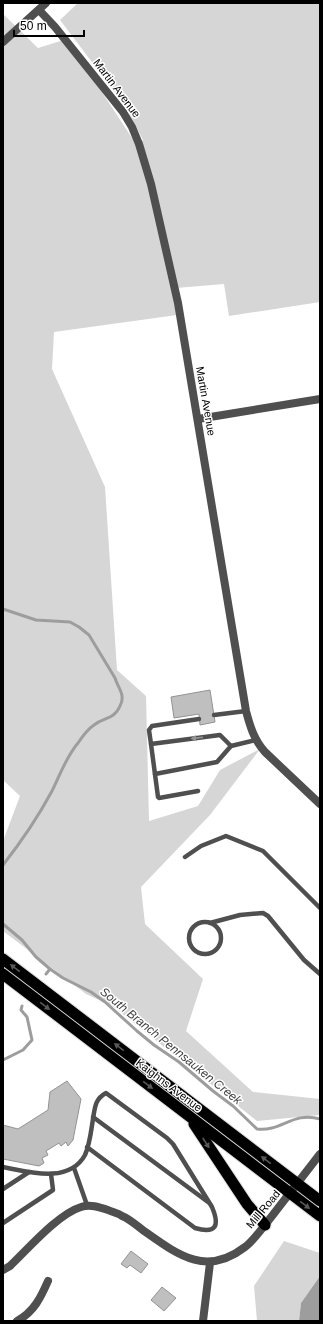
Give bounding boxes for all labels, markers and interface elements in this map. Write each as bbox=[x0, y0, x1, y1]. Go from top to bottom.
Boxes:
scale bar bbox=[14, 12, 84, 38]
text: 50 m bbox=[20, 19, 47, 33]
street label: Martin Avenue bbox=[91, 56, 143, 120]
street label: Martin Avenue bbox=[194, 365, 218, 437]
one-way arrow bbox=[191, 735, 203, 741]
one-way arrow bbox=[10, 964, 21, 973]
water label: South Branch Pennsauken Creek bbox=[97, 985, 245, 1108]
one-way arrow bbox=[40, 1002, 51, 1010]
one-way arrow bbox=[113, 1043, 124, 1052]
street label: Kaighns Avenue bbox=[134, 1056, 204, 1114]
one-way arrow bbox=[143, 1081, 154, 1089]
one-way arrow bbox=[203, 1137, 210, 1149]
one-way arrow bbox=[261, 1156, 272, 1164]
street label: Mill Road bbox=[244, 1188, 282, 1230]
one-way arrow bbox=[300, 1200, 311, 1209]

